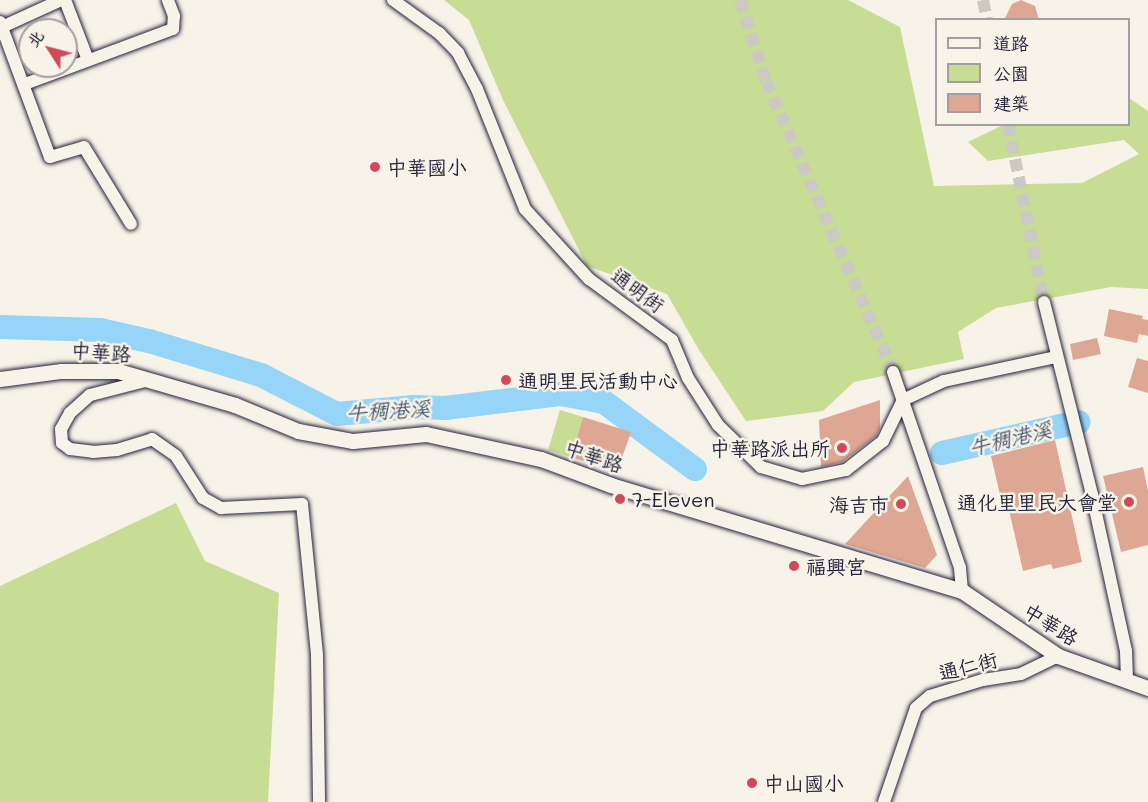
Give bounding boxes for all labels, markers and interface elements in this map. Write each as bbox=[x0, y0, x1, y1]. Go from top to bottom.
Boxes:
north arrow bbox=[18, 18, 78, 78]
legend bbox=[935, 18, 1130, 126]
text: 北 bbox=[21, 26, 48, 51]
text: 道路 bbox=[993, 31, 1029, 55]
text: 公園 bbox=[993, 61, 1029, 85]
text: 建築 bbox=[993, 91, 1029, 115]
place label: 中華國小 bbox=[387, 155, 467, 179]
marker: 中華國小 bbox=[368, 160, 382, 174]
street label: 通明街 bbox=[607, 263, 669, 317]
street label: 中華路 bbox=[70, 338, 132, 366]
place label: 通明里民活動中心 bbox=[518, 368, 678, 392]
marker: 通明里民活動中心 bbox=[499, 373, 513, 387]
water label: 牛稠港溪 bbox=[345, 395, 431, 425]
water label: 牛稠港溪 bbox=[966, 416, 1054, 460]
street label: 中華路 bbox=[562, 435, 626, 477]
place label: 中華路派出所 bbox=[710, 436, 830, 460]
marker: 中華路派出所 bbox=[835, 441, 849, 455]
place label: 7-Eleven bbox=[632, 487, 714, 511]
place label: 通化里里民大會堂 bbox=[957, 490, 1117, 514]
marker: 7-Eleven bbox=[613, 492, 627, 506]
place label: 海吉市 bbox=[829, 492, 889, 516]
marker: 通化里里民大會堂 bbox=[1122, 495, 1136, 509]
marker: 海吉市 bbox=[894, 497, 908, 511]
place label: 福興宮 bbox=[806, 554, 866, 578]
marker: 福興宮 bbox=[787, 559, 801, 573]
street label: 中華路 bbox=[1019, 598, 1083, 650]
street label: 通仁街 bbox=[936, 647, 1000, 685]
place label: 中山國小 bbox=[764, 771, 844, 795]
marker: 中山國小 bbox=[745, 776, 759, 790]

